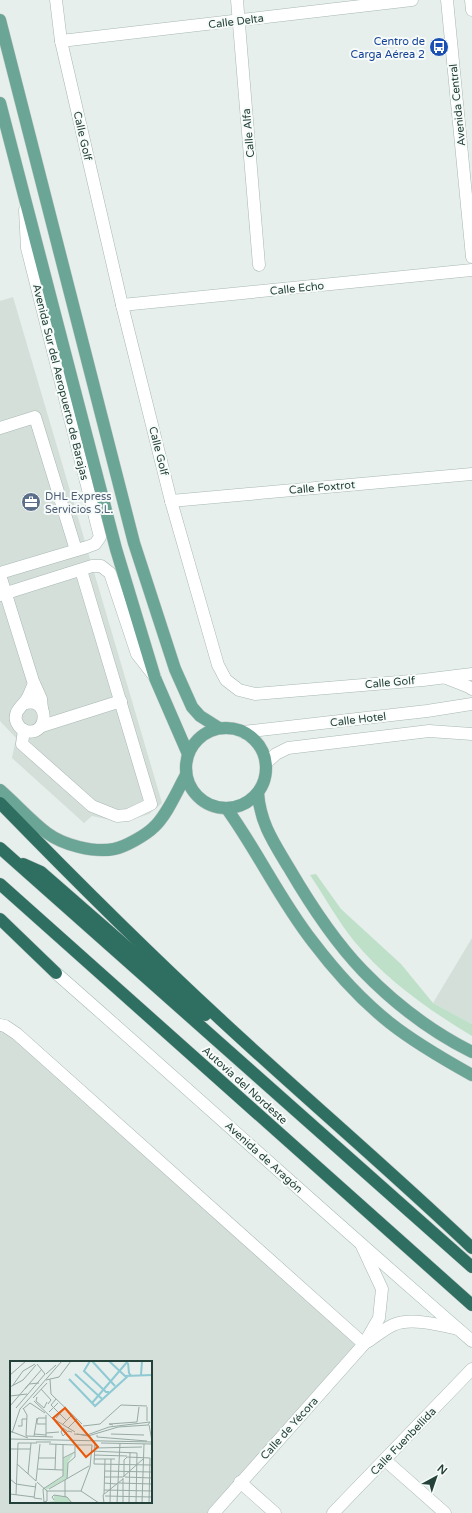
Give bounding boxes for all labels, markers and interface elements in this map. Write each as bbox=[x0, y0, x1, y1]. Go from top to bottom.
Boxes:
street label: Calle Delta bbox=[208, 12, 265, 31]
place label: Centro de Carga Aérea 2 bbox=[351, 35, 425, 61]
bus stop icon: Centro de Carga Aérea 2 bbox=[428, 36, 450, 58]
street label: Avenida Central bbox=[447, 63, 468, 147]
street label: Calle Alfa bbox=[240, 108, 257, 158]
street label: Calle Golf bbox=[71, 110, 95, 163]
street label: Calle Echo bbox=[269, 279, 325, 298]
street label: Avenida Sur del Aeropuerto de Barajas bbox=[30, 283, 91, 482]
street label: Calle Golf bbox=[146, 425, 171, 478]
street label: Calle Foxtrot bbox=[288, 478, 356, 497]
place label: DHL Express Servicios S.L. bbox=[45, 490, 113, 516]
office icon: DHL Express Servicios S.L. bbox=[20, 491, 42, 513]
street label: Calle Golf bbox=[364, 674, 416, 691]
street label: Calle Hotel bbox=[329, 710, 387, 729]
street label: Autovía del Nordeste bbox=[199, 1044, 290, 1127]
street label: Avenida de Aragón bbox=[222, 1119, 305, 1196]
inset map bbox=[10, 1361, 152, 1503]
street label: Calle de Yécora bbox=[258, 1394, 321, 1462]
street label: Calle Fuenbellida bbox=[368, 1405, 439, 1478]
north arrow bbox=[416, 1457, 456, 1497]
text: N bbox=[435, 1462, 450, 1478]

